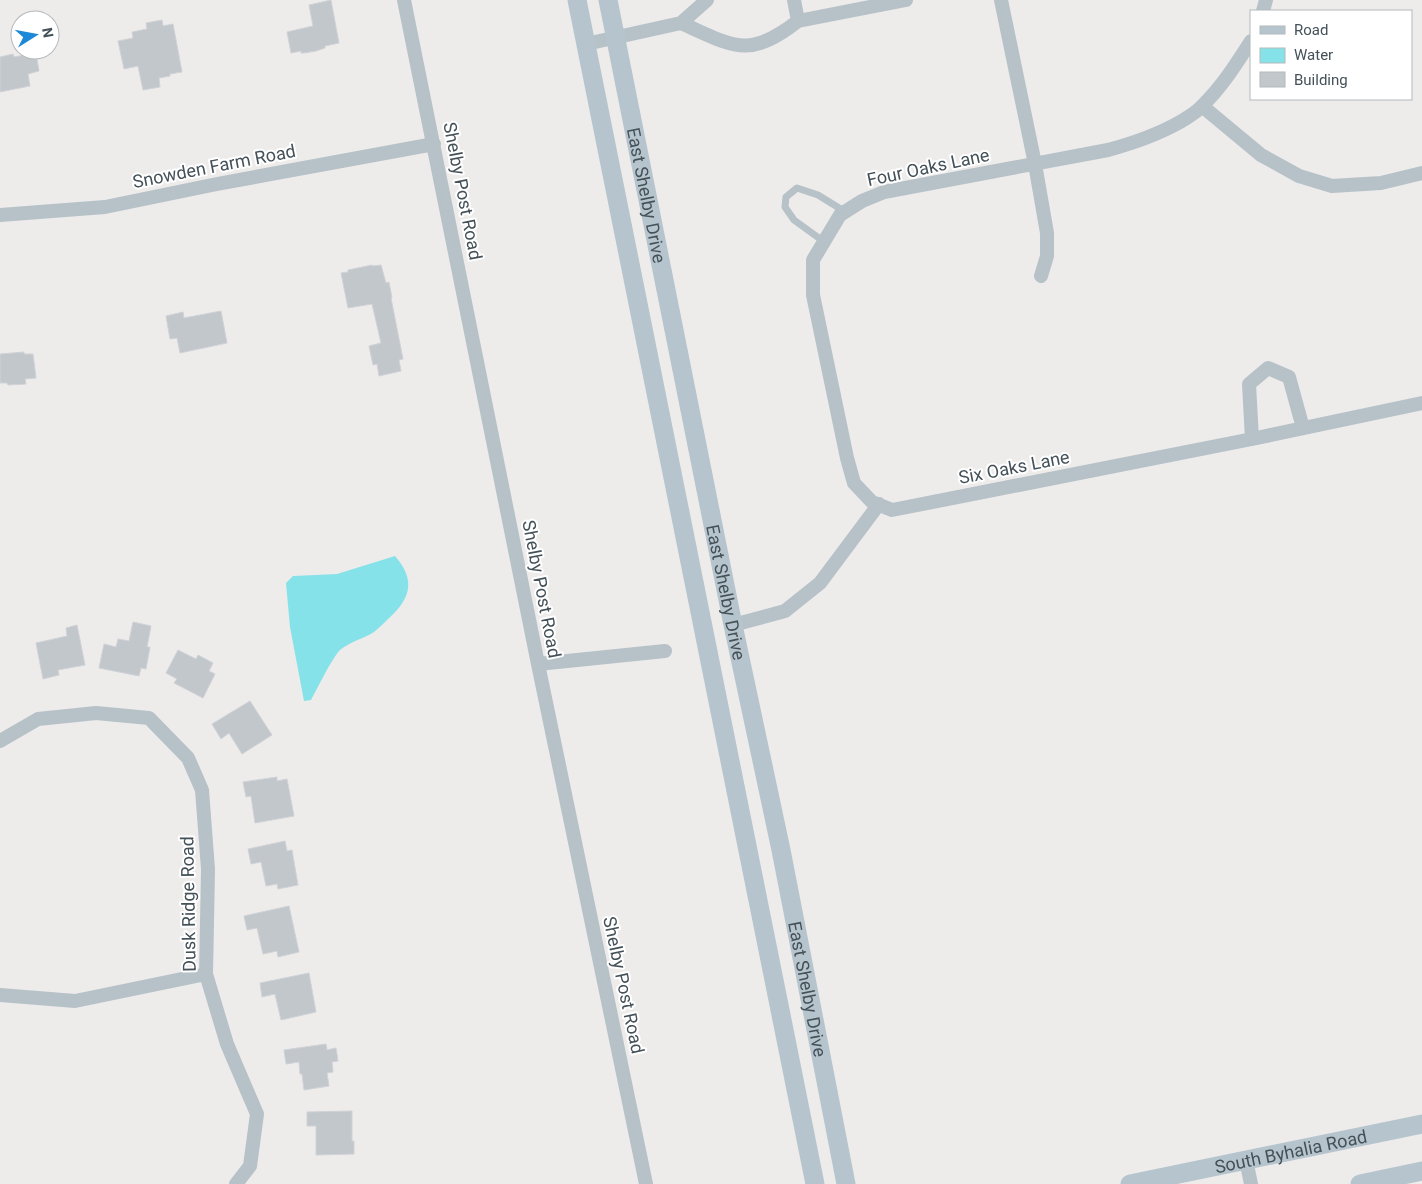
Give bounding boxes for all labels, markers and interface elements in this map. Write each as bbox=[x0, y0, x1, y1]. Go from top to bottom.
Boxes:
north arrow bbox=[10, 10, 60, 60]
legend bbox=[1250, 10, 1412, 100]
text: Road bbox=[1294, 21, 1328, 39]
text: N bbox=[39, 26, 57, 39]
text: Water bbox=[1294, 46, 1333, 64]
text: Building bbox=[1294, 71, 1348, 89]
street label: Shelby Post Road bbox=[439, 120, 487, 262]
street label: East Shelby Drive bbox=[623, 126, 671, 265]
street label: Snowden Farm Road bbox=[131, 140, 297, 192]
street label: Four Oaks Lane bbox=[865, 144, 991, 190]
street label: Six Oaks Lane bbox=[957, 446, 1071, 488]
street label: Shelby Post Road bbox=[518, 518, 566, 660]
street label: East Shelby Drive bbox=[703, 523, 751, 662]
street label: Dusk Ridge Road bbox=[176, 836, 200, 972]
street label: Shelby Post Road bbox=[599, 914, 649, 1056]
street label: East Shelby Drive bbox=[785, 919, 832, 1059]
street label: South Byhalia Road bbox=[1213, 1125, 1369, 1177]

